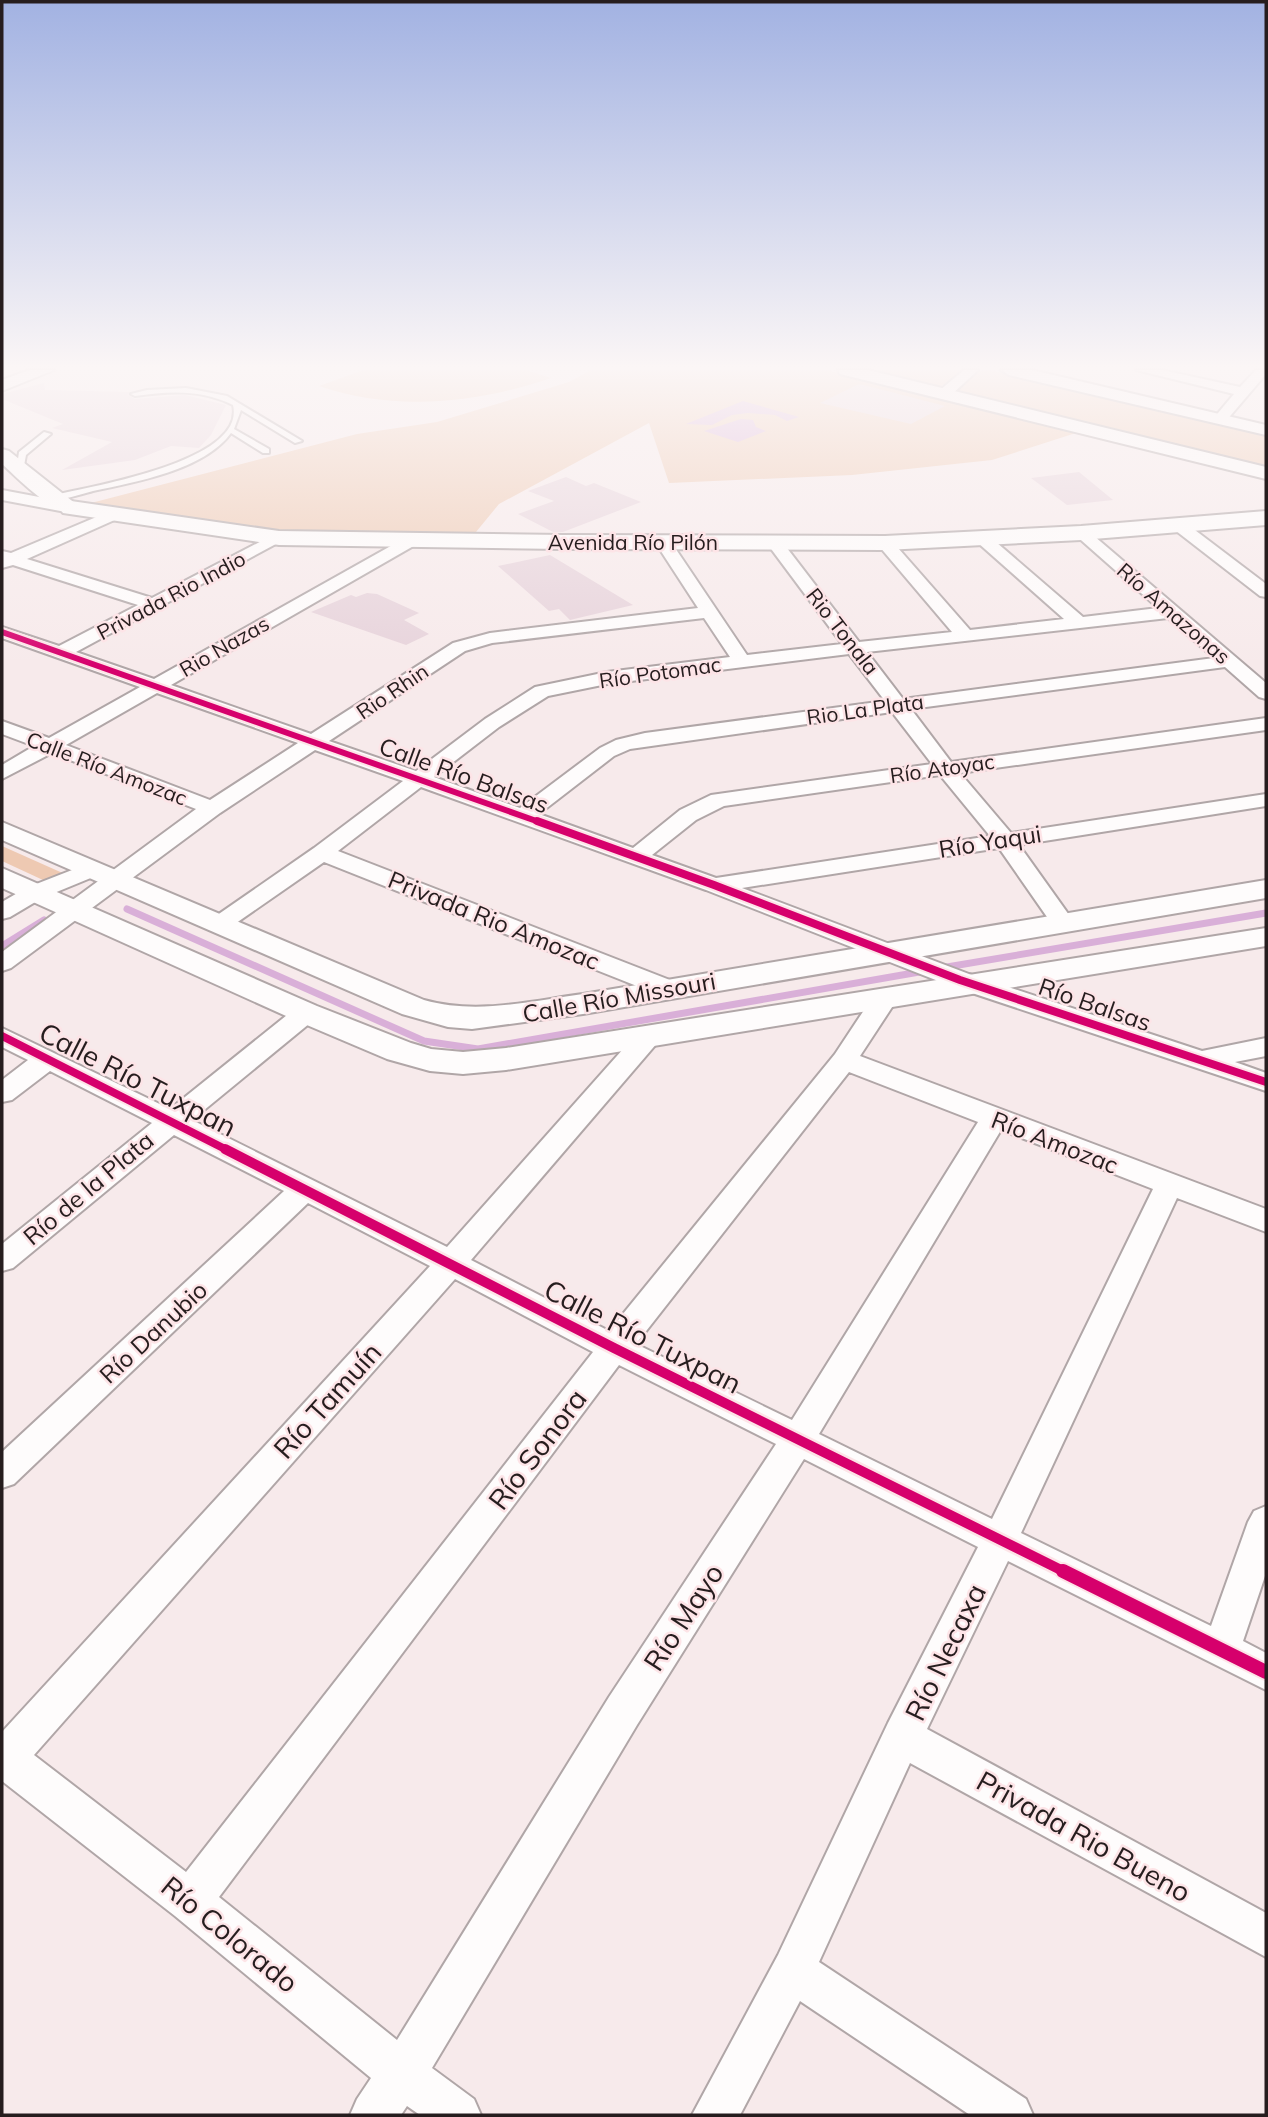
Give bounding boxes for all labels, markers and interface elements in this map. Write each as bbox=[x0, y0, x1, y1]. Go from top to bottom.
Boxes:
street label: Avenida Río Pilón bbox=[548, 529, 718, 555]
street label: Privada Rio Indio bbox=[92, 545, 250, 645]
street label: Río Amazonas bbox=[1112, 557, 1236, 669]
street label: Rio Tonala bbox=[801, 583, 885, 679]
street label: Rio Nazas bbox=[175, 610, 273, 682]
street label: Río Potomac bbox=[597, 651, 723, 693]
street label: Rio Rhin bbox=[351, 658, 433, 724]
street label: Rio La Plata bbox=[805, 688, 925, 730]
street label: Calle Río Amozac bbox=[23, 725, 191, 811]
street label: Calle Río Balsas bbox=[375, 730, 553, 820]
street label: Río Atoyac bbox=[888, 748, 996, 788]
street label: Río Yaqui bbox=[937, 818, 1043, 864]
street label: Privada Rio Amozac bbox=[384, 864, 604, 976]
street label: Calle Río Missouri bbox=[520, 965, 718, 1029]
street label: Río Balsas bbox=[1035, 971, 1155, 1037]
street label: Calle Río Tuxpan bbox=[33, 1014, 243, 1144]
street label: Río Amozac bbox=[987, 1104, 1123, 1180]
street label: Río de la Plata bbox=[17, 1125, 159, 1251]
street label: Calle Río Tuxpan bbox=[538, 1271, 748, 1401]
street label: Río Danubio bbox=[93, 1275, 213, 1389]
street label: Río Tamuín bbox=[266, 1335, 388, 1465]
street label: Río Sonora bbox=[480, 1382, 594, 1516]
street label: Río Mayo bbox=[635, 1557, 731, 1677]
street label: Río Necaxa bbox=[897, 1578, 993, 1726]
street label: Privada Rio Bueno bbox=[971, 1763, 1197, 1909]
street label: Río Colorado bbox=[155, 1868, 305, 2000]

